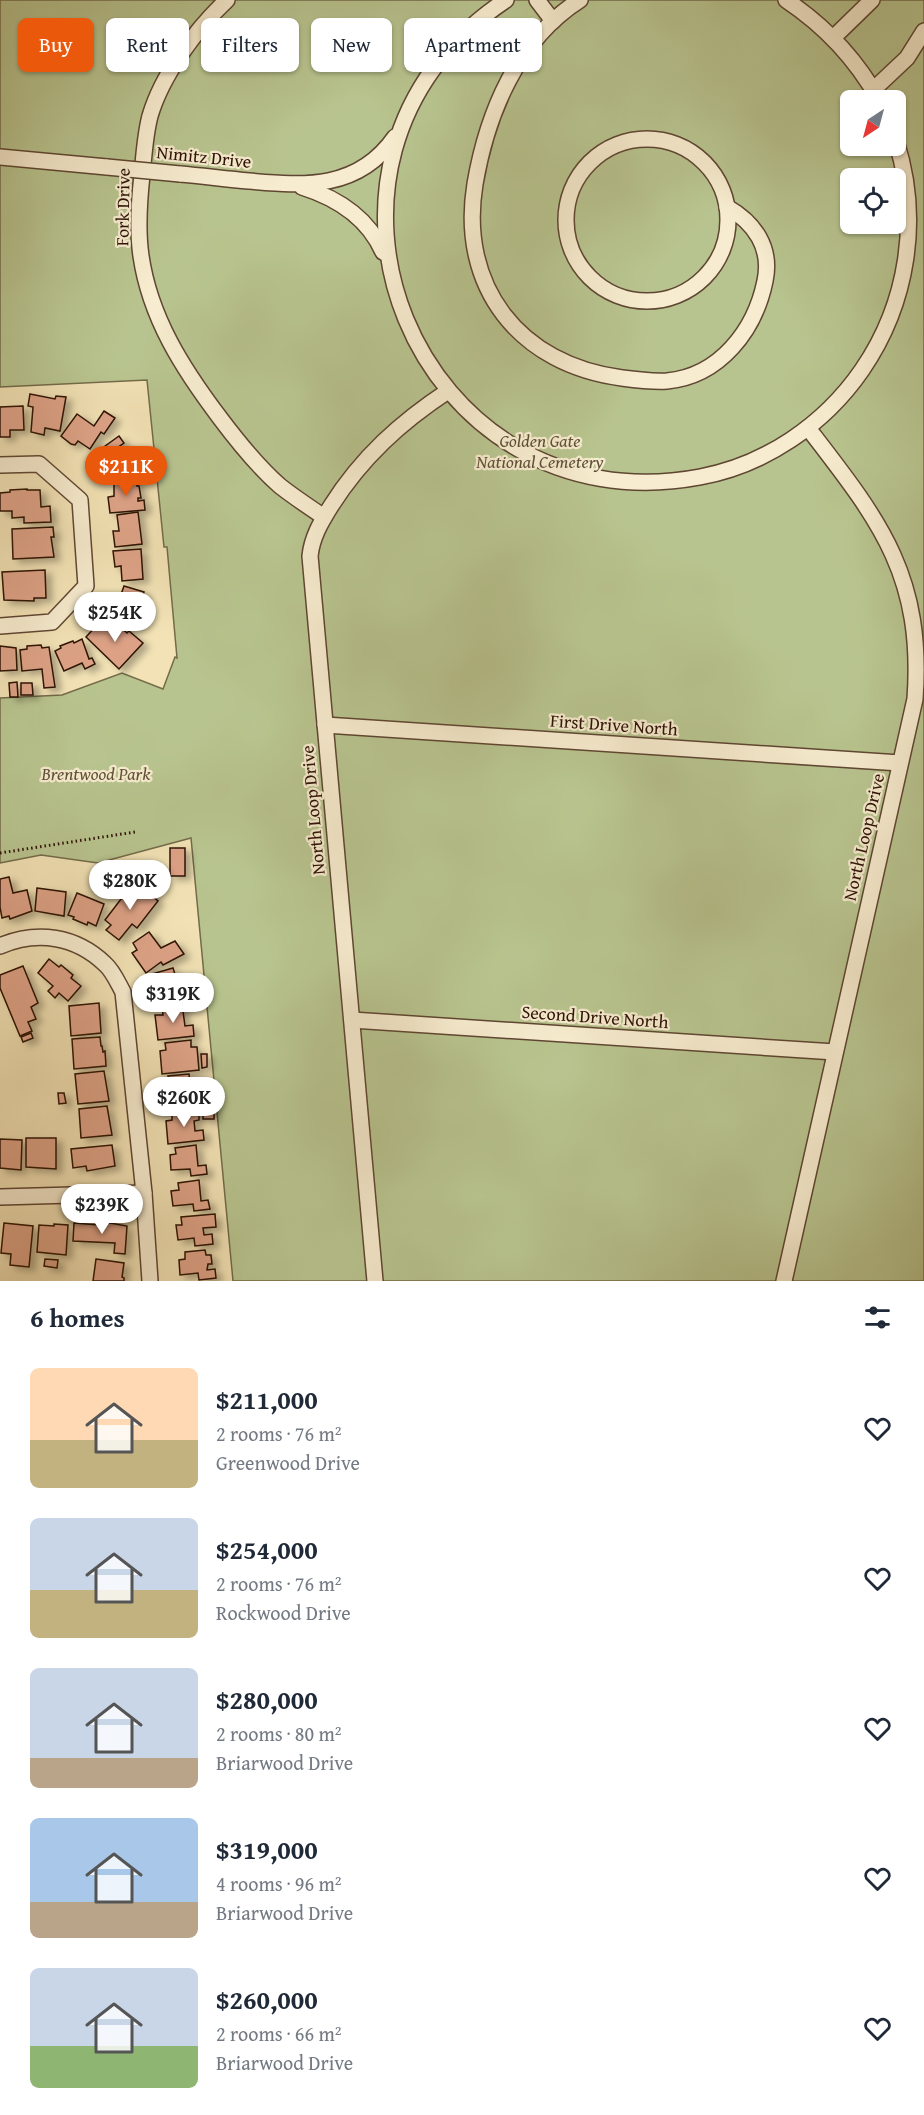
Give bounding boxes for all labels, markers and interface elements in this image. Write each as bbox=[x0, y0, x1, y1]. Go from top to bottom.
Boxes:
chip: Buy bbox=[18, 18, 94, 72]
chip: Rent bbox=[106, 18, 189, 72]
chip: Filters bbox=[201, 18, 299, 72]
chip: New bbox=[311, 18, 392, 72]
chip: Apartment bbox=[404, 18, 542, 72]
north arrow bbox=[840, 90, 906, 156]
map controls bbox=[840, 90, 906, 234]
street label: Nimitz Drive bbox=[155, 138, 253, 175]
street label: Fork Drive bbox=[108, 168, 137, 246]
button: locate bbox=[840, 168, 906, 234]
park label: Golden Gate National Cemetery bbox=[475, 427, 604, 475]
pin: $211K bbox=[84, 446, 168, 497]
text: $211K bbox=[99, 451, 153, 480]
pin: $254K bbox=[73, 592, 157, 643]
text: $254K bbox=[88, 597, 142, 626]
street label: First Drive North bbox=[549, 707, 679, 742]
street label: North Loop Drive bbox=[293, 744, 332, 876]
park label: Brentwood Park bbox=[41, 760, 151, 787]
street label: North Loop Drive bbox=[836, 771, 891, 903]
pin: $280K bbox=[88, 860, 172, 911]
text: $280K bbox=[103, 865, 157, 894]
pin: $319K bbox=[131, 973, 215, 1024]
text: $319K bbox=[146, 978, 200, 1007]
street label: Second Drive North bbox=[521, 998, 669, 1035]
pin: $260K bbox=[142, 1077, 226, 1128]
text: $260K bbox=[157, 1082, 211, 1111]
pin: $239K bbox=[60, 1184, 144, 1235]
text: $239K bbox=[75, 1189, 129, 1218]
text: 6 homes bbox=[30, 1298, 125, 1337]
icon: filters bbox=[861, 1301, 894, 1334]
text: $211,000 bbox=[216, 1380, 318, 1419]
icon: home bbox=[78, 1392, 150, 1464]
icon: heart bbox=[861, 1412, 894, 1445]
text: 2 rooms · 76 m² bbox=[216, 1419, 342, 1448]
text: Greenwood Drive bbox=[216, 1448, 360, 1477]
text: $254,000 bbox=[216, 1530, 318, 1569]
icon: home bbox=[78, 1542, 150, 1614]
icon: heart bbox=[861, 1562, 894, 1595]
text: 2 rooms · 76 m² bbox=[216, 1569, 342, 1598]
text: Rockwood Drive bbox=[216, 1598, 351, 1627]
text: $280,000 bbox=[216, 1680, 318, 1719]
icon: home bbox=[78, 1692, 150, 1764]
icon: heart bbox=[861, 1712, 894, 1745]
text: 2 rooms · 80 m² bbox=[216, 1719, 342, 1748]
text: Briarwood Drive bbox=[216, 1748, 353, 1777]
text: $319,000 bbox=[216, 1830, 318, 1869]
icon: home bbox=[78, 1842, 150, 1914]
icon: heart bbox=[861, 1862, 894, 1895]
text: 4 rooms · 96 m² bbox=[216, 1869, 342, 1898]
text: Briarwood Drive bbox=[216, 1898, 353, 1927]
text: $260,000 bbox=[216, 1980, 318, 2019]
icon: home bbox=[78, 1992, 150, 2064]
icon: heart bbox=[861, 2012, 894, 2045]
text: 2 rooms · 66 m² bbox=[216, 2019, 342, 2048]
text: Briarwood Drive bbox=[216, 2048, 353, 2077]

